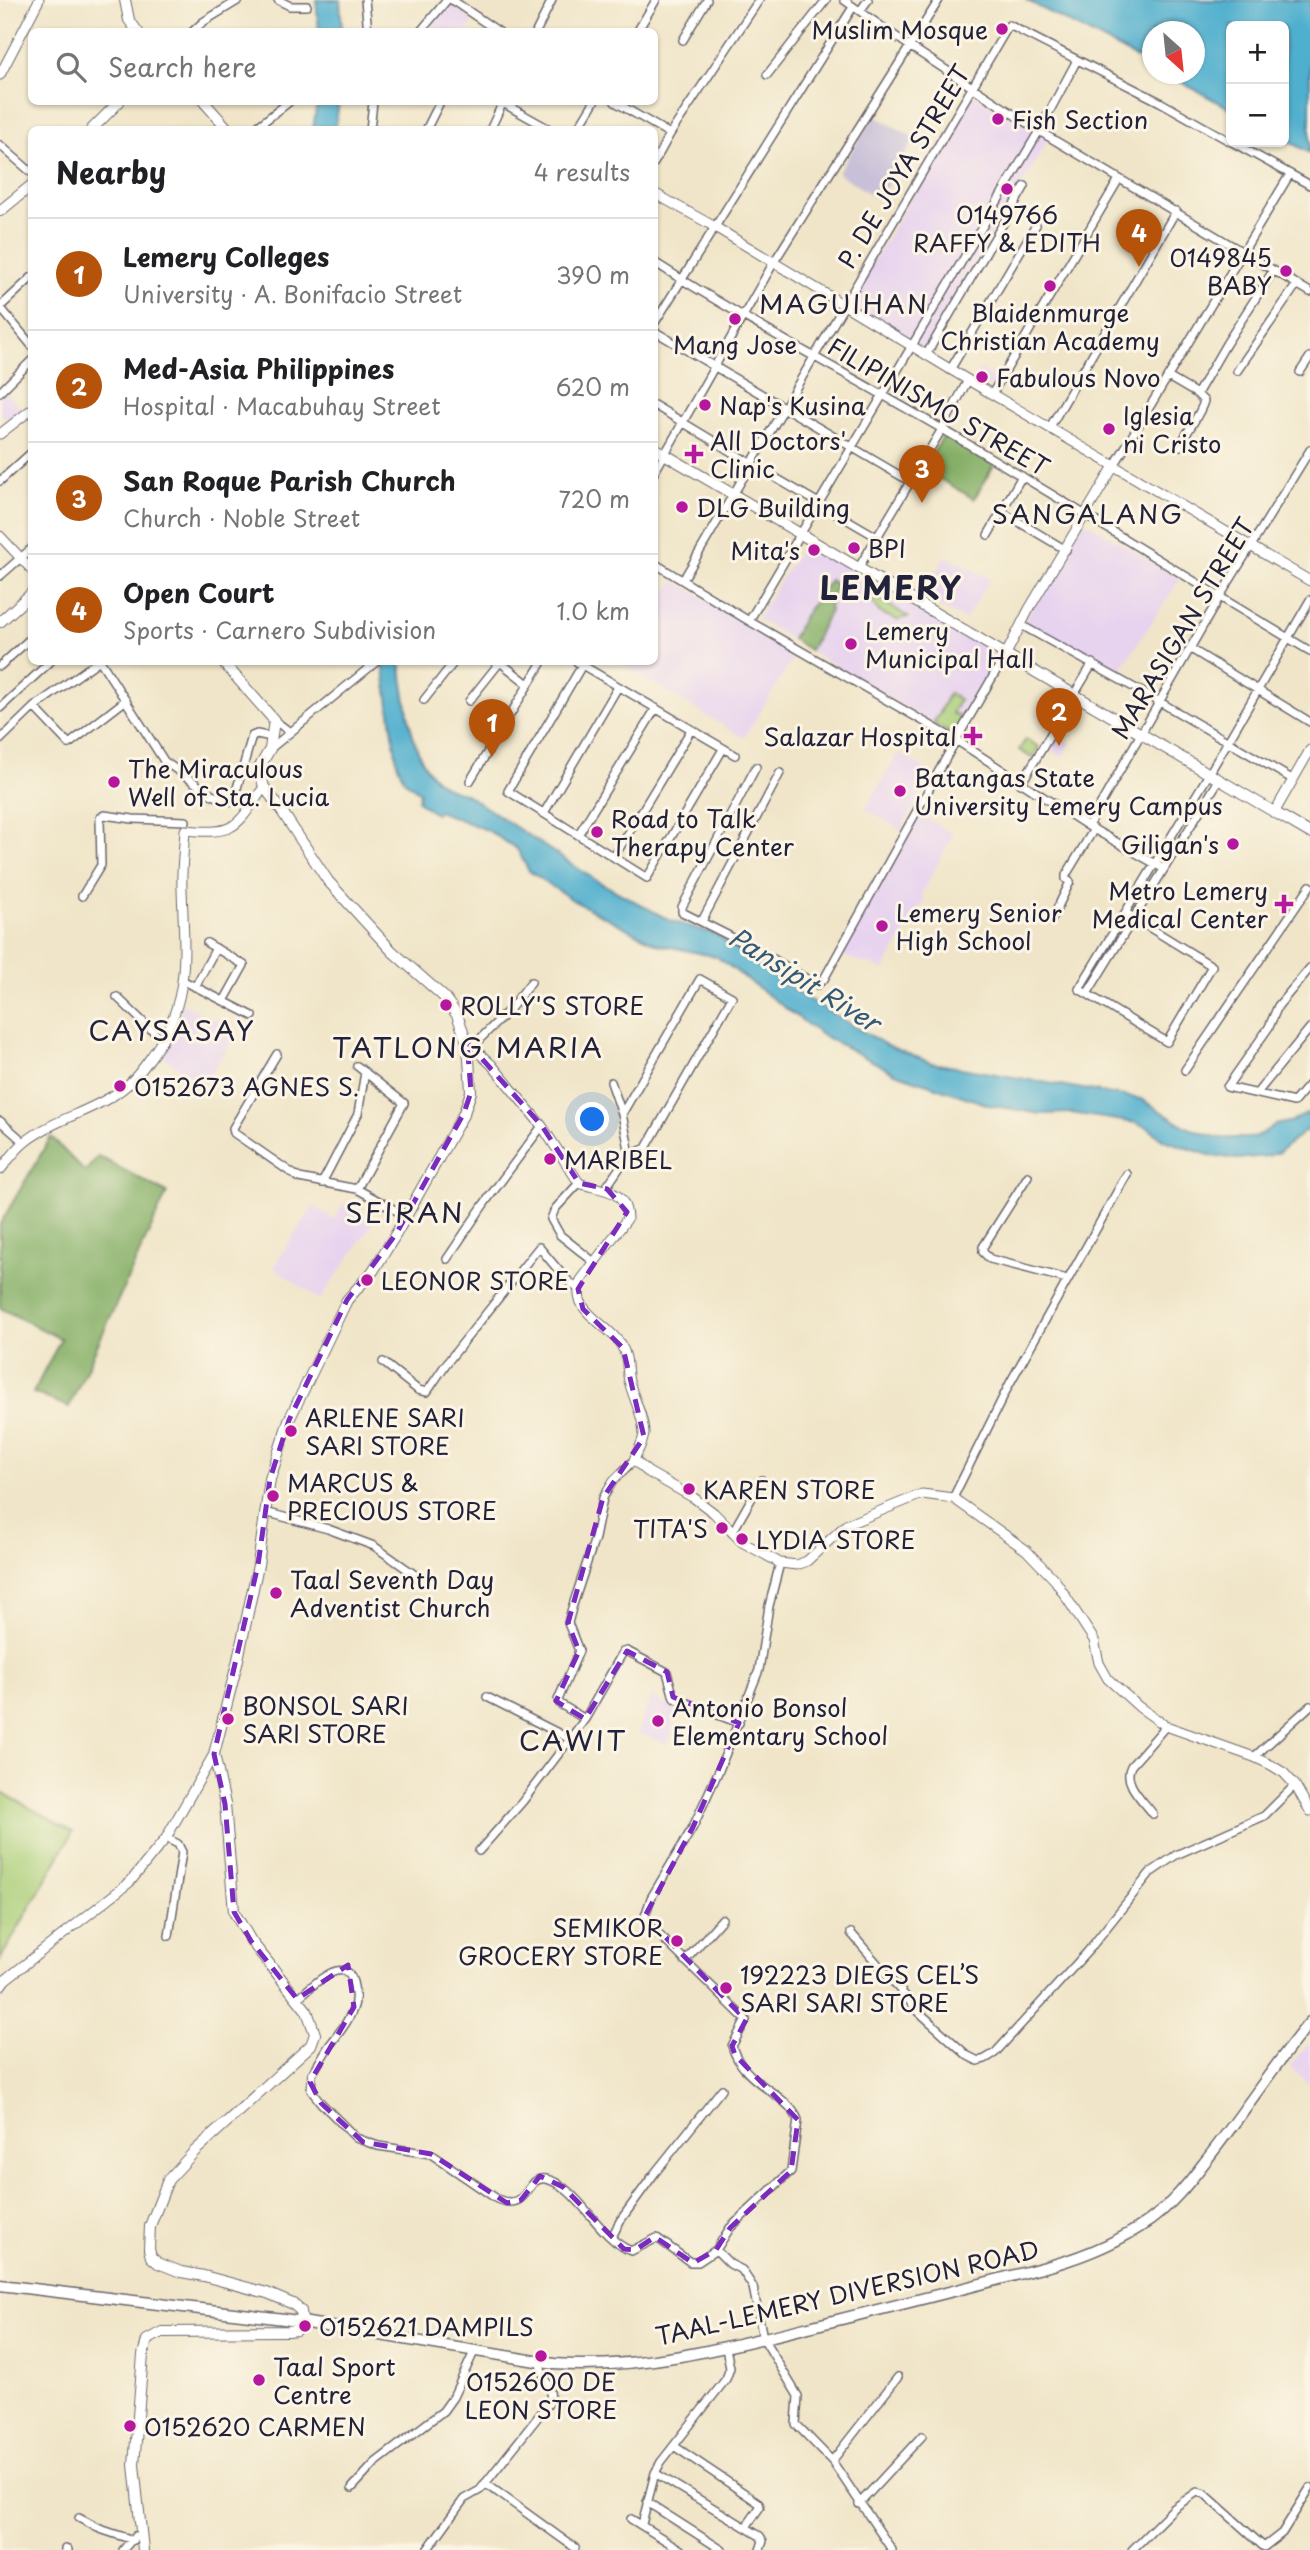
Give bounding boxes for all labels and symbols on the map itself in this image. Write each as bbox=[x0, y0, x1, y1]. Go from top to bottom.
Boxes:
place label: Muslim Mosque bbox=[812, 11, 988, 47]
marker: Muslim Mosque bbox=[994, 21, 1010, 37]
north arrow bbox=[1142, 21, 1205, 84]
street label: P. DE JOYA STREET bbox=[828, 57, 978, 275]
place label: Fish Section bbox=[1012, 101, 1148, 137]
marker: Fish Section bbox=[990, 111, 1006, 127]
marker: 0149766 RAFFY & EDITH bbox=[999, 181, 1015, 197]
place label: 0149766 RAFFY & EDITH bbox=[913, 196, 1101, 260]
pin: 4 bbox=[1116, 209, 1162, 267]
place label: 0149845 BABY bbox=[1169, 239, 1272, 303]
marker: 0149845 BABY bbox=[1278, 263, 1294, 279]
marker: Blaidenmurge Christian Academy bbox=[1042, 278, 1058, 294]
district label: MAGUIHAN bbox=[759, 284, 929, 323]
place label: Blaidenmurge Christian Academy bbox=[940, 294, 1160, 358]
marker: Mang Jose bbox=[727, 311, 743, 327]
place label: Mang Jose bbox=[673, 326, 797, 362]
street label: FILIPINISMO STREET bbox=[822, 328, 1057, 484]
place label: Fabulous Novo bbox=[996, 359, 1161, 395]
marker: Fabulous Novo bbox=[974, 369, 990, 385]
place label: Nap's Kusina bbox=[719, 387, 866, 423]
marker: Nap's Kusina bbox=[697, 397, 713, 413]
place label: Iglesia ni Cristo bbox=[1123, 397, 1221, 461]
marker: Iglesia ni Cristo bbox=[1101, 421, 1117, 437]
place label: All Doctors' Clinic bbox=[710, 422, 846, 486]
marker: All Doctors' Clinic bbox=[684, 444, 704, 464]
pin: 3 bbox=[899, 445, 945, 503]
place label: DLG Building bbox=[696, 489, 850, 525]
district label: SANGALANG bbox=[992, 494, 1184, 533]
marker: DLG Building bbox=[674, 499, 690, 515]
street label: MARASIGAN STREET bbox=[1102, 510, 1263, 745]
place label: BPI bbox=[868, 530, 906, 566]
place label: Mita's bbox=[731, 532, 800, 568]
marker: BPI bbox=[846, 540, 862, 556]
marker: Mita's bbox=[806, 542, 822, 558]
district label: LEMERY bbox=[819, 563, 963, 611]
place label: Lemery Municipal Hall bbox=[865, 612, 1034, 676]
marker: Lemery Municipal Hall bbox=[843, 636, 859, 652]
pin: 2 bbox=[1036, 688, 1082, 746]
pin: 1 bbox=[469, 699, 515, 757]
place label: Salazar Hospital bbox=[764, 718, 957, 754]
marker: Salazar Hospital bbox=[963, 726, 983, 746]
place label: The Miraculous Well of Sta. Lucia bbox=[128, 750, 330, 814]
place label: Batangas State University Lemery Campus bbox=[914, 759, 1223, 823]
marker: The Miraculous Well of Sta. Lucia bbox=[106, 774, 122, 790]
marker: Batangas State University Lemery Campus bbox=[892, 783, 908, 799]
place label: Road to Talk Therapy Center bbox=[611, 800, 795, 864]
marker: Road to Talk Therapy Center bbox=[589, 824, 605, 840]
place label: Giligan's bbox=[1121, 826, 1219, 862]
marker: Giligan's bbox=[1225, 836, 1241, 852]
place label: Metro Lemery Medical Center bbox=[1092, 872, 1269, 936]
place label: Lemery Senior High School bbox=[896, 894, 1062, 958]
marker: Metro Lemery Medical Center bbox=[1274, 894, 1294, 914]
water label: Pansipit River bbox=[722, 917, 891, 1043]
marker: Lemery Senior High School bbox=[874, 918, 890, 934]
place label: ROLLY'S STORE bbox=[460, 987, 644, 1023]
marker: ROLLY'S STORE bbox=[438, 997, 454, 1013]
district label: CAYSASAY bbox=[88, 1008, 256, 1051]
district label: TATLONG MARIA bbox=[332, 1025, 604, 1068]
place label: 0152673 AGNES S. bbox=[134, 1068, 359, 1104]
marker: 0152673 AGNES S. bbox=[112, 1078, 128, 1094]
your location bbox=[575, 1102, 609, 1136]
place label: MARIBEL bbox=[564, 1141, 672, 1177]
marker: MARIBEL bbox=[542, 1151, 558, 1167]
district label: SEIRAN bbox=[345, 1190, 465, 1233]
place label: LEONOR STORE bbox=[381, 1262, 569, 1298]
marker: LEONOR STORE bbox=[359, 1272, 375, 1288]
place label: ARLENE SARI SARI STORE bbox=[305, 1399, 465, 1463]
marker: ARLENE SARI SARI STORE bbox=[283, 1423, 299, 1439]
place label: MARCUS & PRECIOUS STORE bbox=[287, 1464, 497, 1528]
place label: KAREN STORE bbox=[703, 1471, 875, 1507]
marker: KAREN STORE bbox=[681, 1481, 697, 1497]
marker: MARCUS & PRECIOUS STORE bbox=[265, 1488, 281, 1504]
place label: TITA'S bbox=[633, 1510, 708, 1546]
marker: TITA'S bbox=[714, 1520, 730, 1536]
place label: LYDIA STORE bbox=[756, 1521, 916, 1557]
marker: LYDIA STORE bbox=[734, 1531, 750, 1547]
place label: Taal Seventh Day Adventist Church bbox=[290, 1561, 494, 1625]
marker: Taal Seventh Day Adventist Church bbox=[268, 1585, 284, 1601]
place label: BONSOL SARI SARI STORE bbox=[242, 1687, 409, 1751]
place label: Antonio Bonsol Elementary School bbox=[672, 1689, 888, 1753]
marker: BONSOL SARI SARI STORE bbox=[220, 1711, 236, 1727]
marker: Antonio Bonsol Elementary School bbox=[650, 1713, 666, 1729]
district label: CAWIT bbox=[519, 1718, 627, 1761]
place label: SEMIKOR GROCERY STORE bbox=[458, 1909, 663, 1973]
marker: SEMIKOR GROCERY STORE bbox=[669, 1933, 685, 1949]
place label: 192223 DIEGS CEL’S SARI SARI STORE bbox=[740, 1956, 979, 2020]
marker: 192223 DIEGS CEL’S SARI SARI STORE bbox=[718, 1980, 734, 1996]
street label: TAAL-LEMERY DIVERSION ROAD bbox=[652, 2230, 1042, 2354]
place label: 0152621 DAMPILS bbox=[319, 2308, 534, 2344]
marker: 0152621 DAMPILS bbox=[297, 2318, 313, 2334]
place label: Taal Sport Centre bbox=[273, 2348, 396, 2412]
marker: 0152600 DE LEON STORE bbox=[533, 2348, 549, 2364]
place label: 0152600 DE LEON STORE bbox=[465, 2363, 617, 2427]
marker: Taal Sport Centre bbox=[251, 2372, 267, 2388]
place label: 0152620 CARMEN bbox=[144, 2408, 366, 2444]
marker: 0152620 CARMEN bbox=[122, 2418, 138, 2434]

